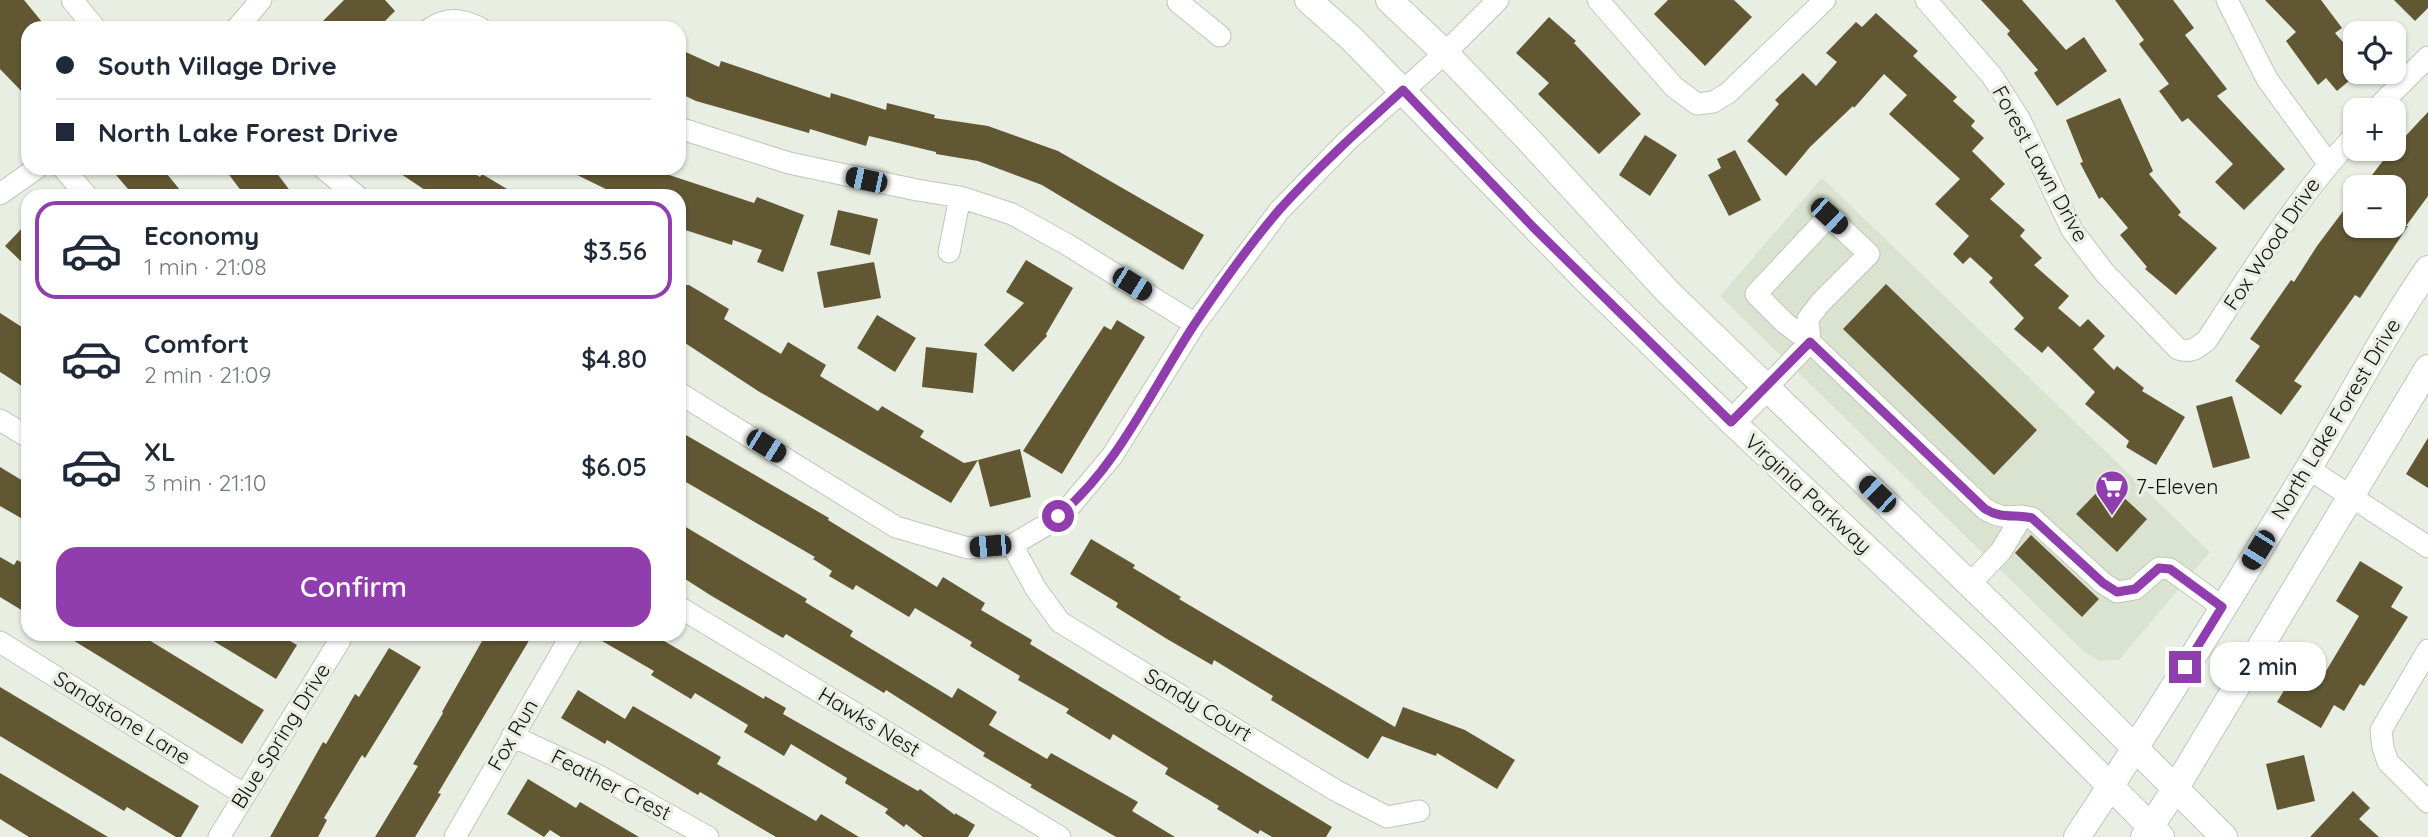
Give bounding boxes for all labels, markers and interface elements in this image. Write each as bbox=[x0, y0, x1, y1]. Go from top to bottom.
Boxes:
map controls bbox=[2343, 21, 2406, 238]
button: locate bbox=[2343, 21, 2406, 84]
text: South Village Drive bbox=[98, 49, 337, 82]
street label: Forest Lawn Drive bbox=[1987, 81, 2095, 246]
button: + bbox=[2343, 98, 2406, 161]
text: North Lake Forest Drive bbox=[98, 116, 398, 149]
car bbox=[844, 165, 889, 195]
street label: Fox Wood Drive bbox=[2217, 172, 2325, 315]
button: − bbox=[2343, 175, 2406, 238]
car bbox=[1807, 194, 1852, 238]
icon: car bbox=[60, 219, 123, 282]
text: Economy bbox=[144, 219, 259, 252]
text: $3.56 bbox=[583, 234, 647, 267]
text: 1 min · 21:08 bbox=[144, 252, 267, 281]
car bbox=[1109, 264, 1156, 304]
street label: North Lake Forest Drive bbox=[2265, 313, 2406, 524]
icon: car bbox=[60, 327, 123, 390]
text: Comfort bbox=[144, 327, 249, 360]
text: $4.80 bbox=[581, 342, 647, 375]
text: 2 min · 21:09 bbox=[144, 360, 271, 389]
car bbox=[743, 426, 790, 466]
street label: Virginia Parkway bbox=[1740, 428, 1877, 559]
icon: car bbox=[60, 435, 123, 498]
text: XL bbox=[144, 435, 176, 468]
text: $6.05 bbox=[581, 450, 647, 483]
text: 3 min · 21:10 bbox=[144, 468, 266, 497]
supermarket icon: 7-Eleven bbox=[2093, 468, 2131, 517]
car bbox=[1855, 472, 1900, 516]
place label: 7-Eleven bbox=[2136, 473, 2218, 499]
route start bbox=[1042, 500, 1074, 532]
car bbox=[2238, 527, 2279, 573]
car bbox=[969, 534, 1012, 558]
button: Confirm bbox=[56, 547, 651, 627]
callout: 2 min bbox=[2210, 642, 2325, 692]
route end bbox=[2169, 651, 2201, 683]
text: 2 min bbox=[2238, 652, 2298, 681]
street label: Blue Spring Drive bbox=[225, 658, 335, 813]
street label: Sandy Court bbox=[1140, 662, 1257, 746]
street label: Sandstone Lane bbox=[49, 665, 196, 770]
street label: Hawks Nest bbox=[814, 681, 925, 762]
street label: Fox Run bbox=[481, 694, 543, 775]
street label: Feather Crest bbox=[547, 743, 676, 825]

